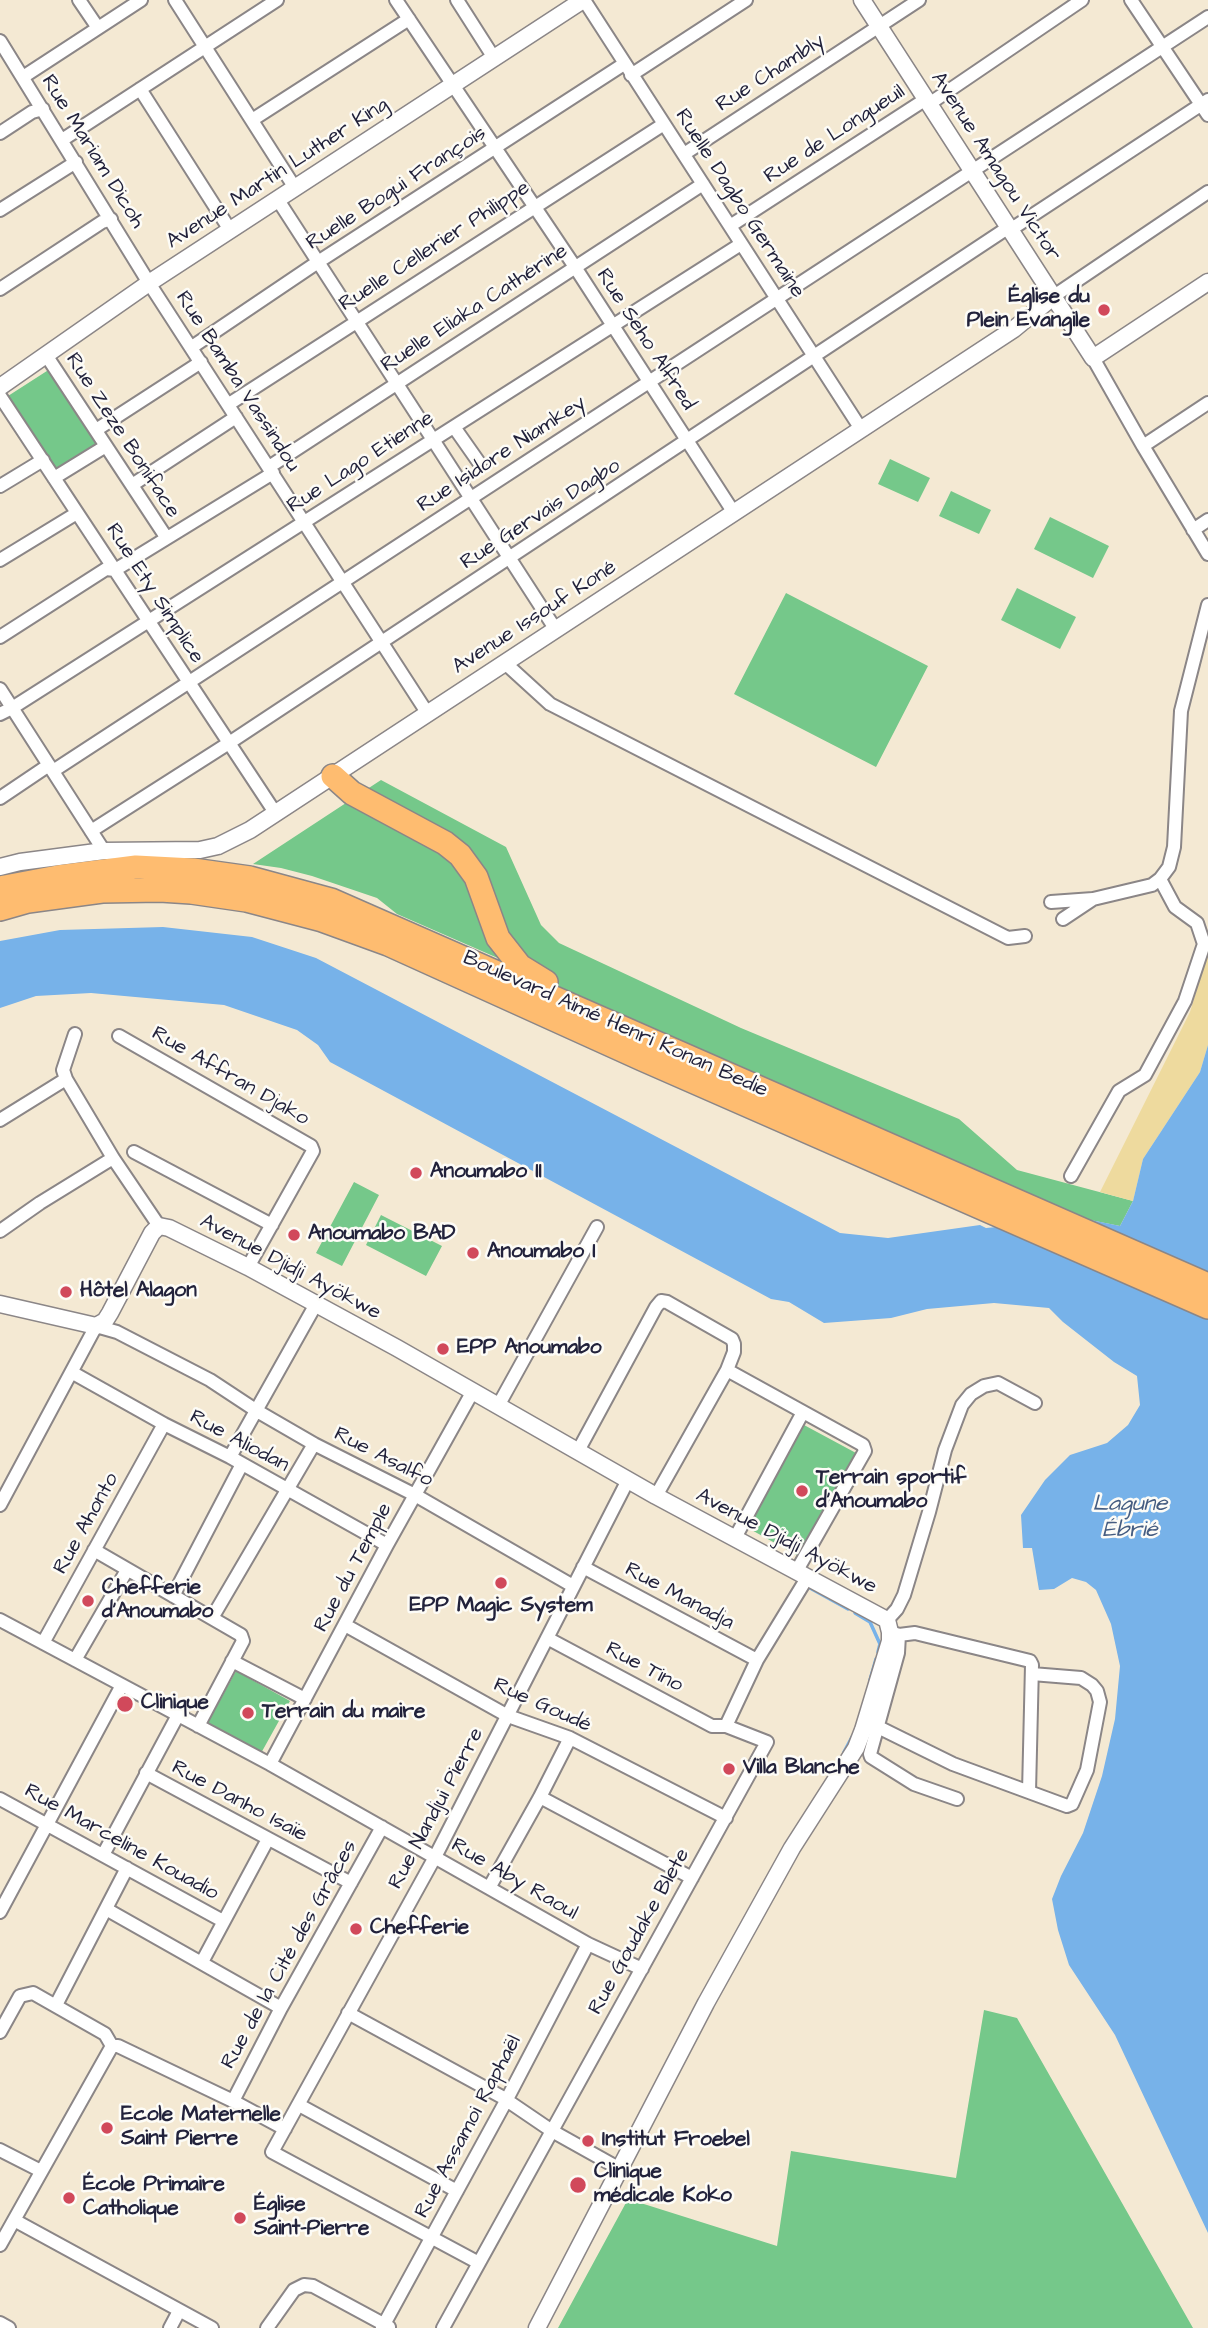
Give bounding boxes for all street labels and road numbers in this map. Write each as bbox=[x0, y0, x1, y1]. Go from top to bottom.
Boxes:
street label: Rue Chambly bbox=[712, 30, 830, 118]
street label: Avenue Amagou Victor bbox=[924, 68, 1066, 266]
street label: Rue Mariam Dicoh bbox=[35, 71, 149, 233]
street label: Rue de Longueuil bbox=[760, 80, 910, 190]
street label: Avenue Martin Luther King bbox=[162, 93, 394, 255]
street label: Ruelle Dagbo Germaine bbox=[669, 105, 809, 303]
street label: Ruelle Bogui François bbox=[302, 121, 492, 257]
street label: Ruelle Cellerier Philippe bbox=[335, 176, 535, 318]
street label: Ruelle Eliaka Cathérine bbox=[377, 239, 573, 379]
street label: Rue Seho Alfred bbox=[590, 264, 700, 416]
street label: Rue Bamba Vassindou bbox=[169, 287, 305, 477]
street label: Rue Zeze Boniface bbox=[59, 349, 185, 523]
street label: Rue Isidore Niamkey bbox=[413, 391, 591, 519]
street label: Rue Lago Etienne bbox=[283, 406, 439, 520]
street label: Rue Gervais Dagbo bbox=[456, 454, 626, 576]
street label: Rue Ety Simplice bbox=[99, 519, 209, 669]
street label: Avenue Issouf Koné bbox=[448, 556, 622, 680]
street label: Boulevard Aimé Henri Konan Bedie bbox=[459, 946, 771, 1104]
street label: Rue Affran Djako bbox=[147, 1022, 313, 1132]
street label: Avenue Djidji Ayökwe bbox=[195, 1210, 385, 1326]
street label: Rue Aliodan bbox=[185, 1405, 293, 1479]
street label: Rue Asalfo bbox=[329, 1422, 437, 1494]
street label: Rue Ahonto bbox=[49, 1469, 125, 1579]
street label: Avenue Djidji Ayökwe bbox=[691, 1484, 881, 1600]
street label: Rue du Temple bbox=[309, 1499, 399, 1637]
street label: Rue Manadja bbox=[620, 1558, 738, 1636]
street label: Rue Tino bbox=[601, 1637, 687, 1699]
street label: Rue Goudé bbox=[489, 1673, 595, 1739]
street label: Rue Nandjui Pierre bbox=[384, 1724, 490, 1894]
street label: Rue Danho Isaïe bbox=[167, 1756, 311, 1848]
street label: Rue Marceline Kouadio bbox=[20, 1779, 222, 1907]
street label: Rue Aby Raoul bbox=[446, 1834, 582, 1926]
street label: Rue de la Cité des Grâces bbox=[217, 1836, 363, 2074]
street label: Rue Goudake Blete bbox=[584, 1845, 696, 2019]
street label: Rue Assamoi Raphaël bbox=[410, 2031, 528, 2223]

